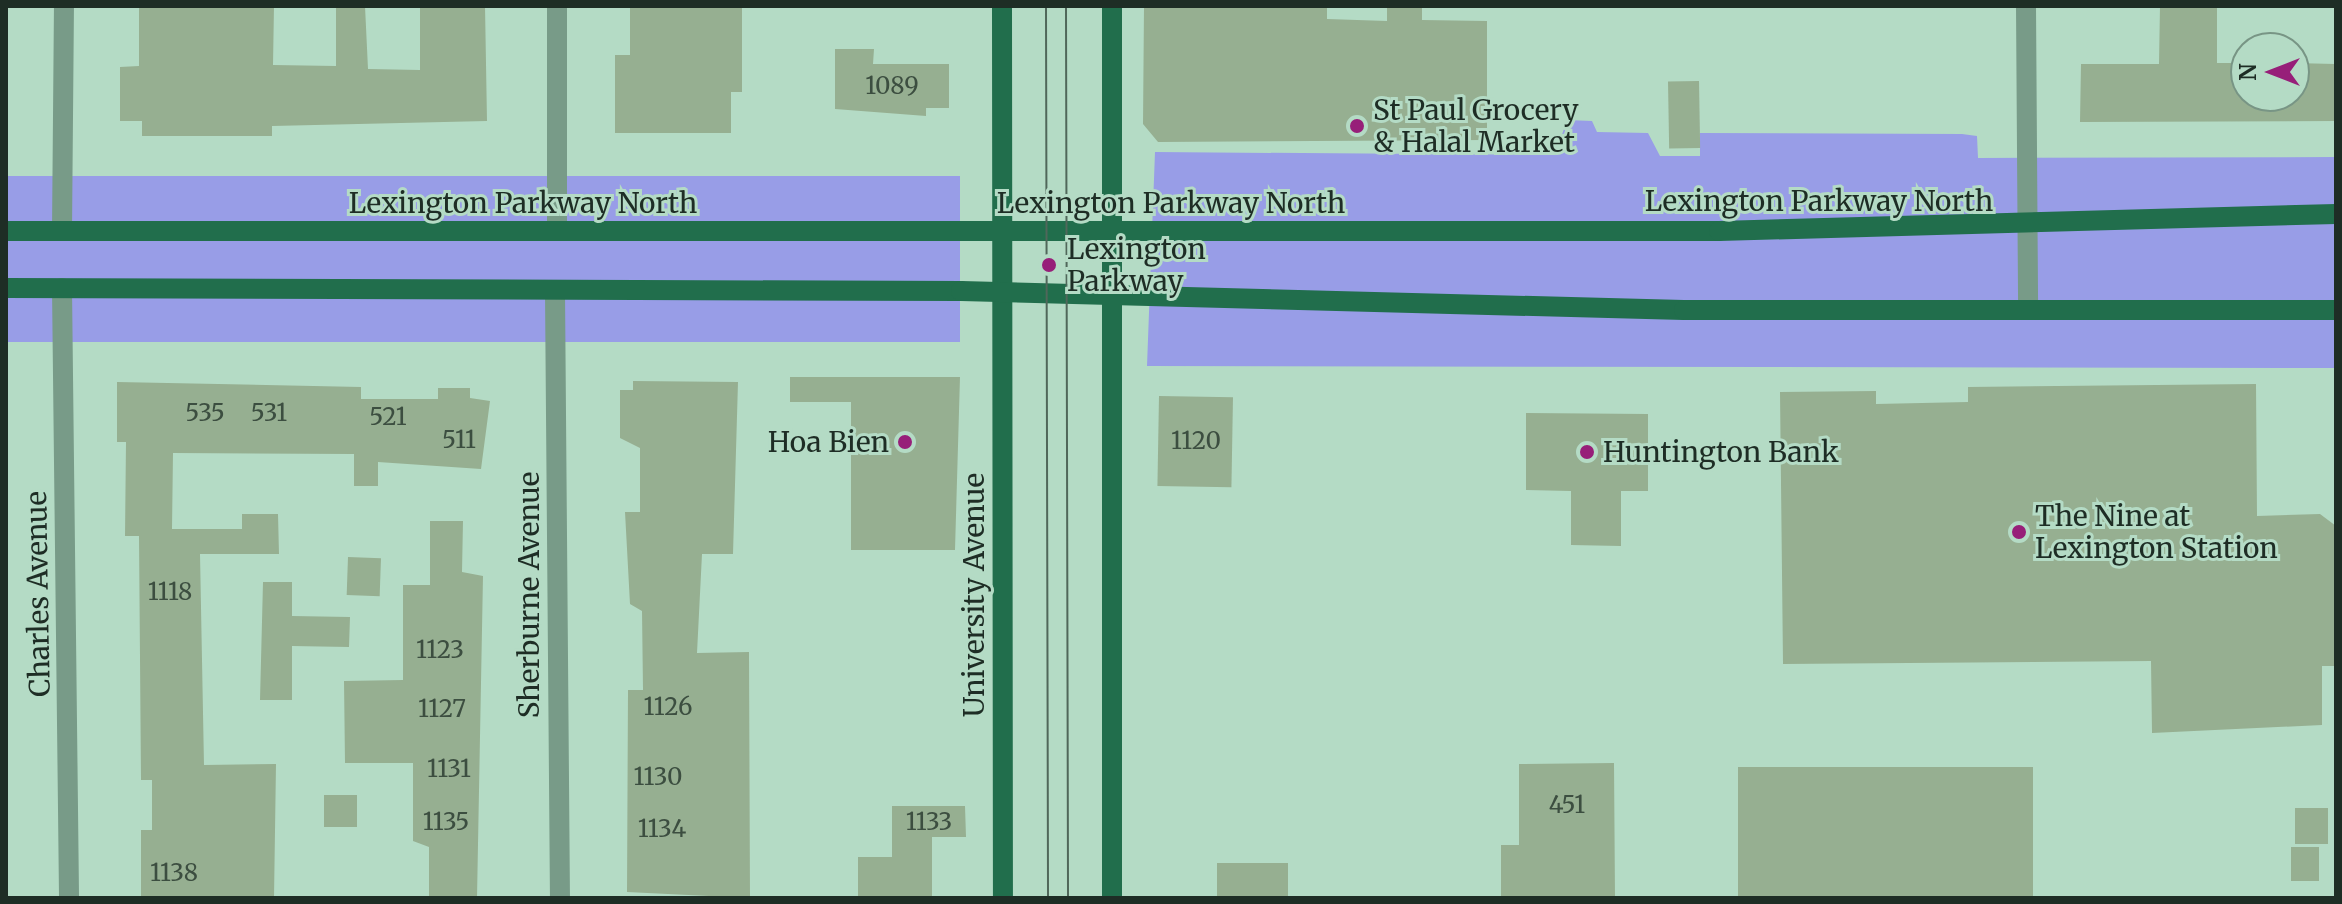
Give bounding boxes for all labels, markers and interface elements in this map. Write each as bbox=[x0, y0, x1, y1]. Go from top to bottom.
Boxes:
north arrow bbox=[2230, 32, 2310, 112]
text: N bbox=[2234, 63, 2262, 81]
house number: 1089 bbox=[865, 72, 919, 100]
place label: St Paul Grocery & Halal Market bbox=[1373, 93, 1579, 159]
marker: St Paul Grocery & Halal Market bbox=[1348, 117, 1366, 135]
street label: Lexington Parkway North bbox=[1645, 184, 1993, 218]
street label: Lexington Parkway North bbox=[349, 186, 697, 220]
street label: Lexington Parkway North bbox=[997, 186, 1345, 220]
place label: Lexington Parkway bbox=[1067, 232, 1206, 298]
marker: Lexington Parkway bbox=[1038, 254, 1060, 276]
house number: 535 bbox=[185, 399, 225, 427]
house number: 531 bbox=[251, 399, 287, 427]
house number: 521 bbox=[369, 403, 407, 431]
place label: Hoa Bien bbox=[768, 425, 889, 459]
house number: 511 bbox=[442, 426, 476, 454]
house number: 1120 bbox=[1171, 427, 1221, 455]
marker: Hoa Bien bbox=[896, 433, 914, 451]
place label: Huntington Bank bbox=[1603, 435, 1839, 469]
marker: Huntington Bank bbox=[1578, 443, 1596, 461]
street label: Sherburne Avenue bbox=[512, 472, 546, 718]
street label: University Avenue bbox=[957, 473, 991, 717]
street label: Charles Avenue bbox=[19, 491, 57, 697]
place label: The Nine at Lexington Station bbox=[2035, 499, 2278, 565]
marker: The Nine at Lexington Station bbox=[2010, 523, 2028, 541]
house number: 1118 bbox=[148, 578, 192, 606]
house number: 1123 bbox=[416, 636, 464, 664]
house number: 1126 bbox=[644, 693, 692, 721]
house number: 1127 bbox=[418, 695, 466, 723]
house number: 1131 bbox=[427, 755, 471, 783]
house number: 1130 bbox=[633, 763, 683, 791]
house number: 451 bbox=[1549, 791, 1585, 819]
house number: 1135 bbox=[423, 808, 469, 836]
house number: 1133 bbox=[906, 808, 952, 836]
house number: 1134 bbox=[638, 815, 686, 843]
house number: 1138 bbox=[150, 859, 198, 887]

